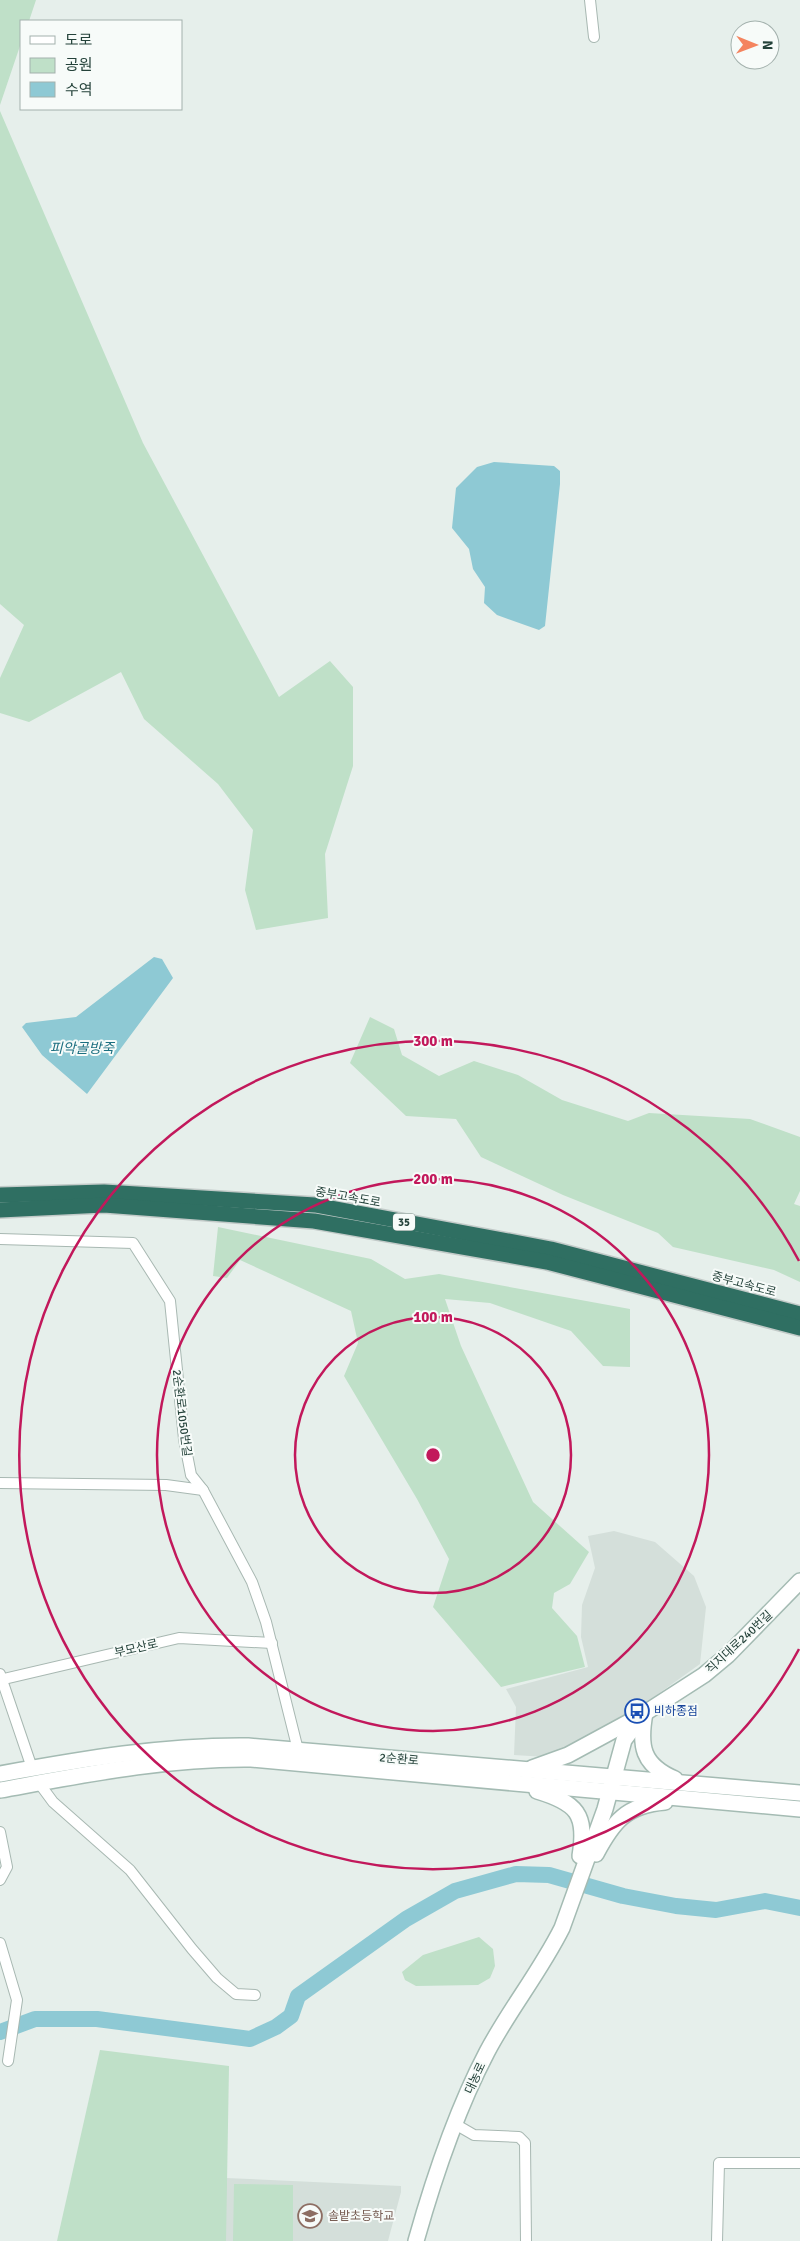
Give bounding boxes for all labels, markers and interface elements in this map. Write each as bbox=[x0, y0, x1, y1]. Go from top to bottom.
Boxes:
legend bbox=[20, 20, 182, 110]
north arrow bbox=[730, 20, 780, 70]
text: 도로 bbox=[65, 31, 93, 49]
text: N bbox=[759, 40, 776, 50]
text: 공원 bbox=[65, 56, 93, 74]
text: 수역 bbox=[65, 81, 93, 99]
text: 300 m bbox=[413, 1032, 453, 1050]
water label: 피악골방죽 bbox=[50, 1040, 115, 1057]
text: 200 m bbox=[413, 1170, 453, 1188]
street label: 중부고속도로 bbox=[314, 1184, 382, 1211]
road number: 35 bbox=[393, 1214, 415, 1230]
street label: 중부고속도로 bbox=[710, 1269, 778, 1300]
text: 100 m bbox=[413, 1308, 453, 1326]
street label: 2순환로1050번길 bbox=[169, 1369, 194, 1457]
centre of rings bbox=[424, 1446, 442, 1464]
street label: 직지대로240번길 bbox=[703, 1608, 776, 1677]
street label: 부모산로 bbox=[113, 1636, 159, 1661]
bus stop icon: 비하종점 bbox=[624, 1698, 650, 1724]
place label: 비하종점 bbox=[654, 1704, 698, 1719]
street label: 2순환로 bbox=[379, 1750, 419, 1769]
street label: 대농로 bbox=[462, 2060, 489, 2096]
school or university icon: 솔밭초등학교 bbox=[297, 2203, 323, 2229]
place label: 솔밭초등학교 bbox=[328, 2209, 394, 2224]

